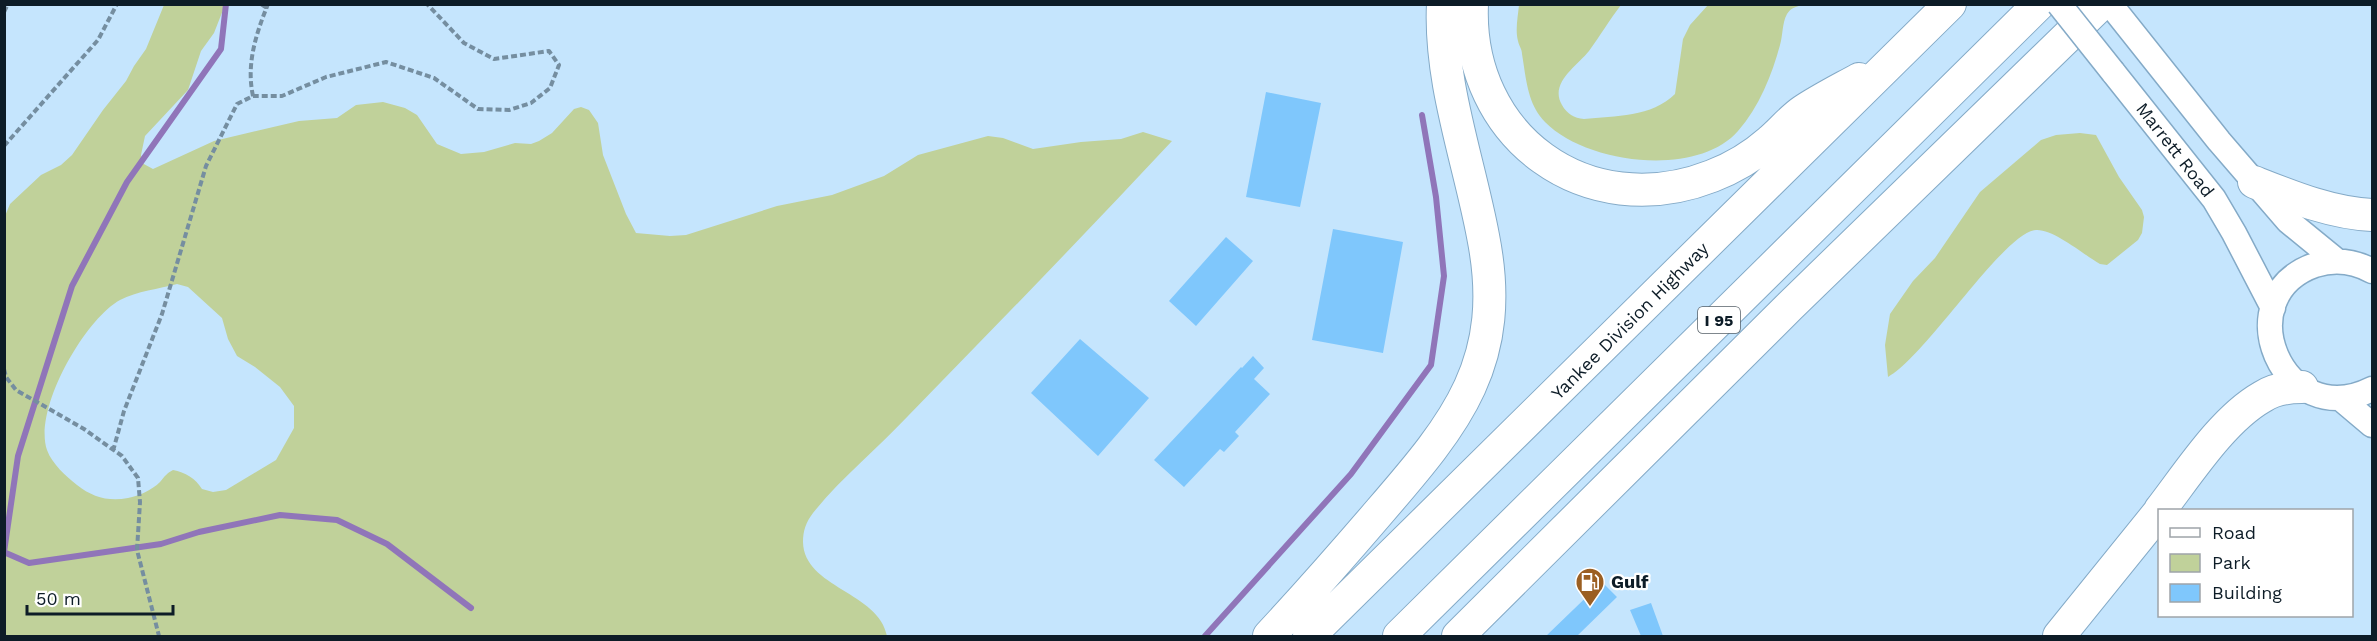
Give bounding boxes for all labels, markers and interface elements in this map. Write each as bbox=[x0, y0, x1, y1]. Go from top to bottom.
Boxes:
street label: Marrett Road bbox=[2132, 98, 2219, 201]
street label: Yankee Division Highway bbox=[1547, 237, 1713, 404]
road number: I 95 bbox=[1698, 307, 1740, 333]
legend bbox=[2158, 509, 2353, 617]
text: Road bbox=[2212, 522, 2256, 543]
text: Park bbox=[2212, 552, 2251, 573]
fuel station icon: Gulf bbox=[1574, 566, 1606, 608]
place label: Gulf bbox=[1611, 571, 1649, 592]
scale bar bbox=[27, 578, 172, 616]
text: Building bbox=[2212, 582, 2282, 603]
text: 50 m bbox=[36, 588, 81, 609]

